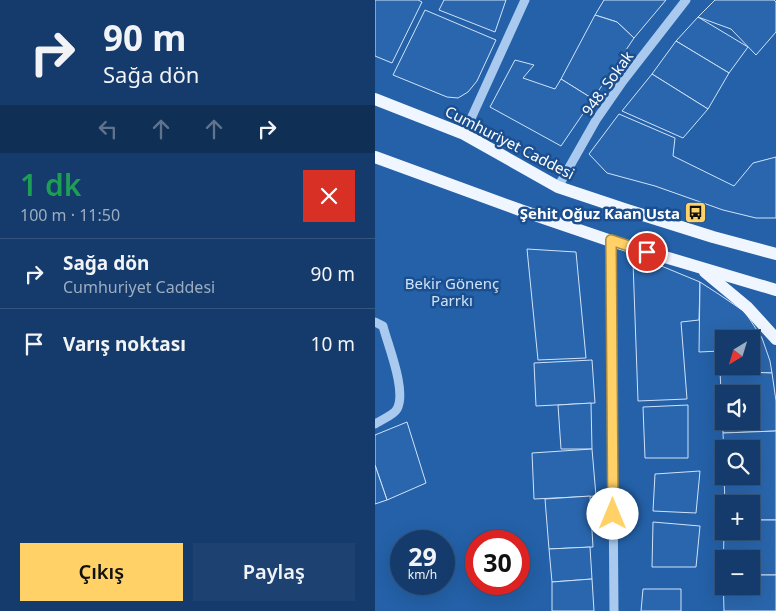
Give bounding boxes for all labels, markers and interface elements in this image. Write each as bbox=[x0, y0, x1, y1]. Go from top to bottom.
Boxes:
text: 90 m bbox=[103, 14, 186, 61]
icon: right bbox=[20, 20, 85, 85]
street label: 948. Sokak bbox=[577, 47, 637, 119]
text: Sağa dön bbox=[103, 59, 199, 89]
street label: Cumhuriyet Caddesi bbox=[442, 101, 578, 183]
icon: left bbox=[94, 115, 122, 143]
icon: ahead bbox=[147, 115, 175, 143]
icon: ahead bbox=[200, 115, 228, 143]
icon: right bbox=[253, 115, 281, 143]
text: 1 dk bbox=[20, 164, 81, 205]
button: close bbox=[303, 170, 355, 222]
bus stop icon: Şehit Oğuz Kaan Usta bbox=[684, 201, 708, 225]
place label: Şehit Oğuz Kaan Usta bbox=[520, 203, 680, 223]
text: 100 m · 11:50 bbox=[20, 204, 120, 226]
pin bbox=[626, 231, 668, 273]
icon: arrive bbox=[633, 238, 661, 266]
text: Sağa dön bbox=[63, 250, 149, 276]
icon: right bbox=[20, 260, 48, 288]
text: 90 m bbox=[311, 261, 355, 287]
park label: Bekir Gönenç Parrkı bbox=[405, 273, 499, 310]
text: Cumhuriyet Caddesi bbox=[63, 276, 215, 298]
icon: arrive bbox=[20, 330, 48, 358]
north arrow bbox=[715, 330, 760, 375]
map controls bbox=[715, 330, 760, 595]
text: Varış noktası bbox=[63, 331, 186, 357]
text: 10 m bbox=[311, 331, 355, 357]
button: sound bbox=[715, 385, 760, 430]
button: search bbox=[715, 440, 760, 485]
position arrow bbox=[586, 487, 638, 539]
button: + bbox=[715, 495, 760, 540]
speed limit sign: 30 bbox=[465, 530, 530, 595]
text: 29 bbox=[408, 539, 437, 573]
button: Çıkış bbox=[20, 543, 183, 601]
button: Paylaş bbox=[193, 543, 355, 601]
button: − bbox=[715, 550, 760, 595]
text: km/h bbox=[408, 566, 437, 583]

